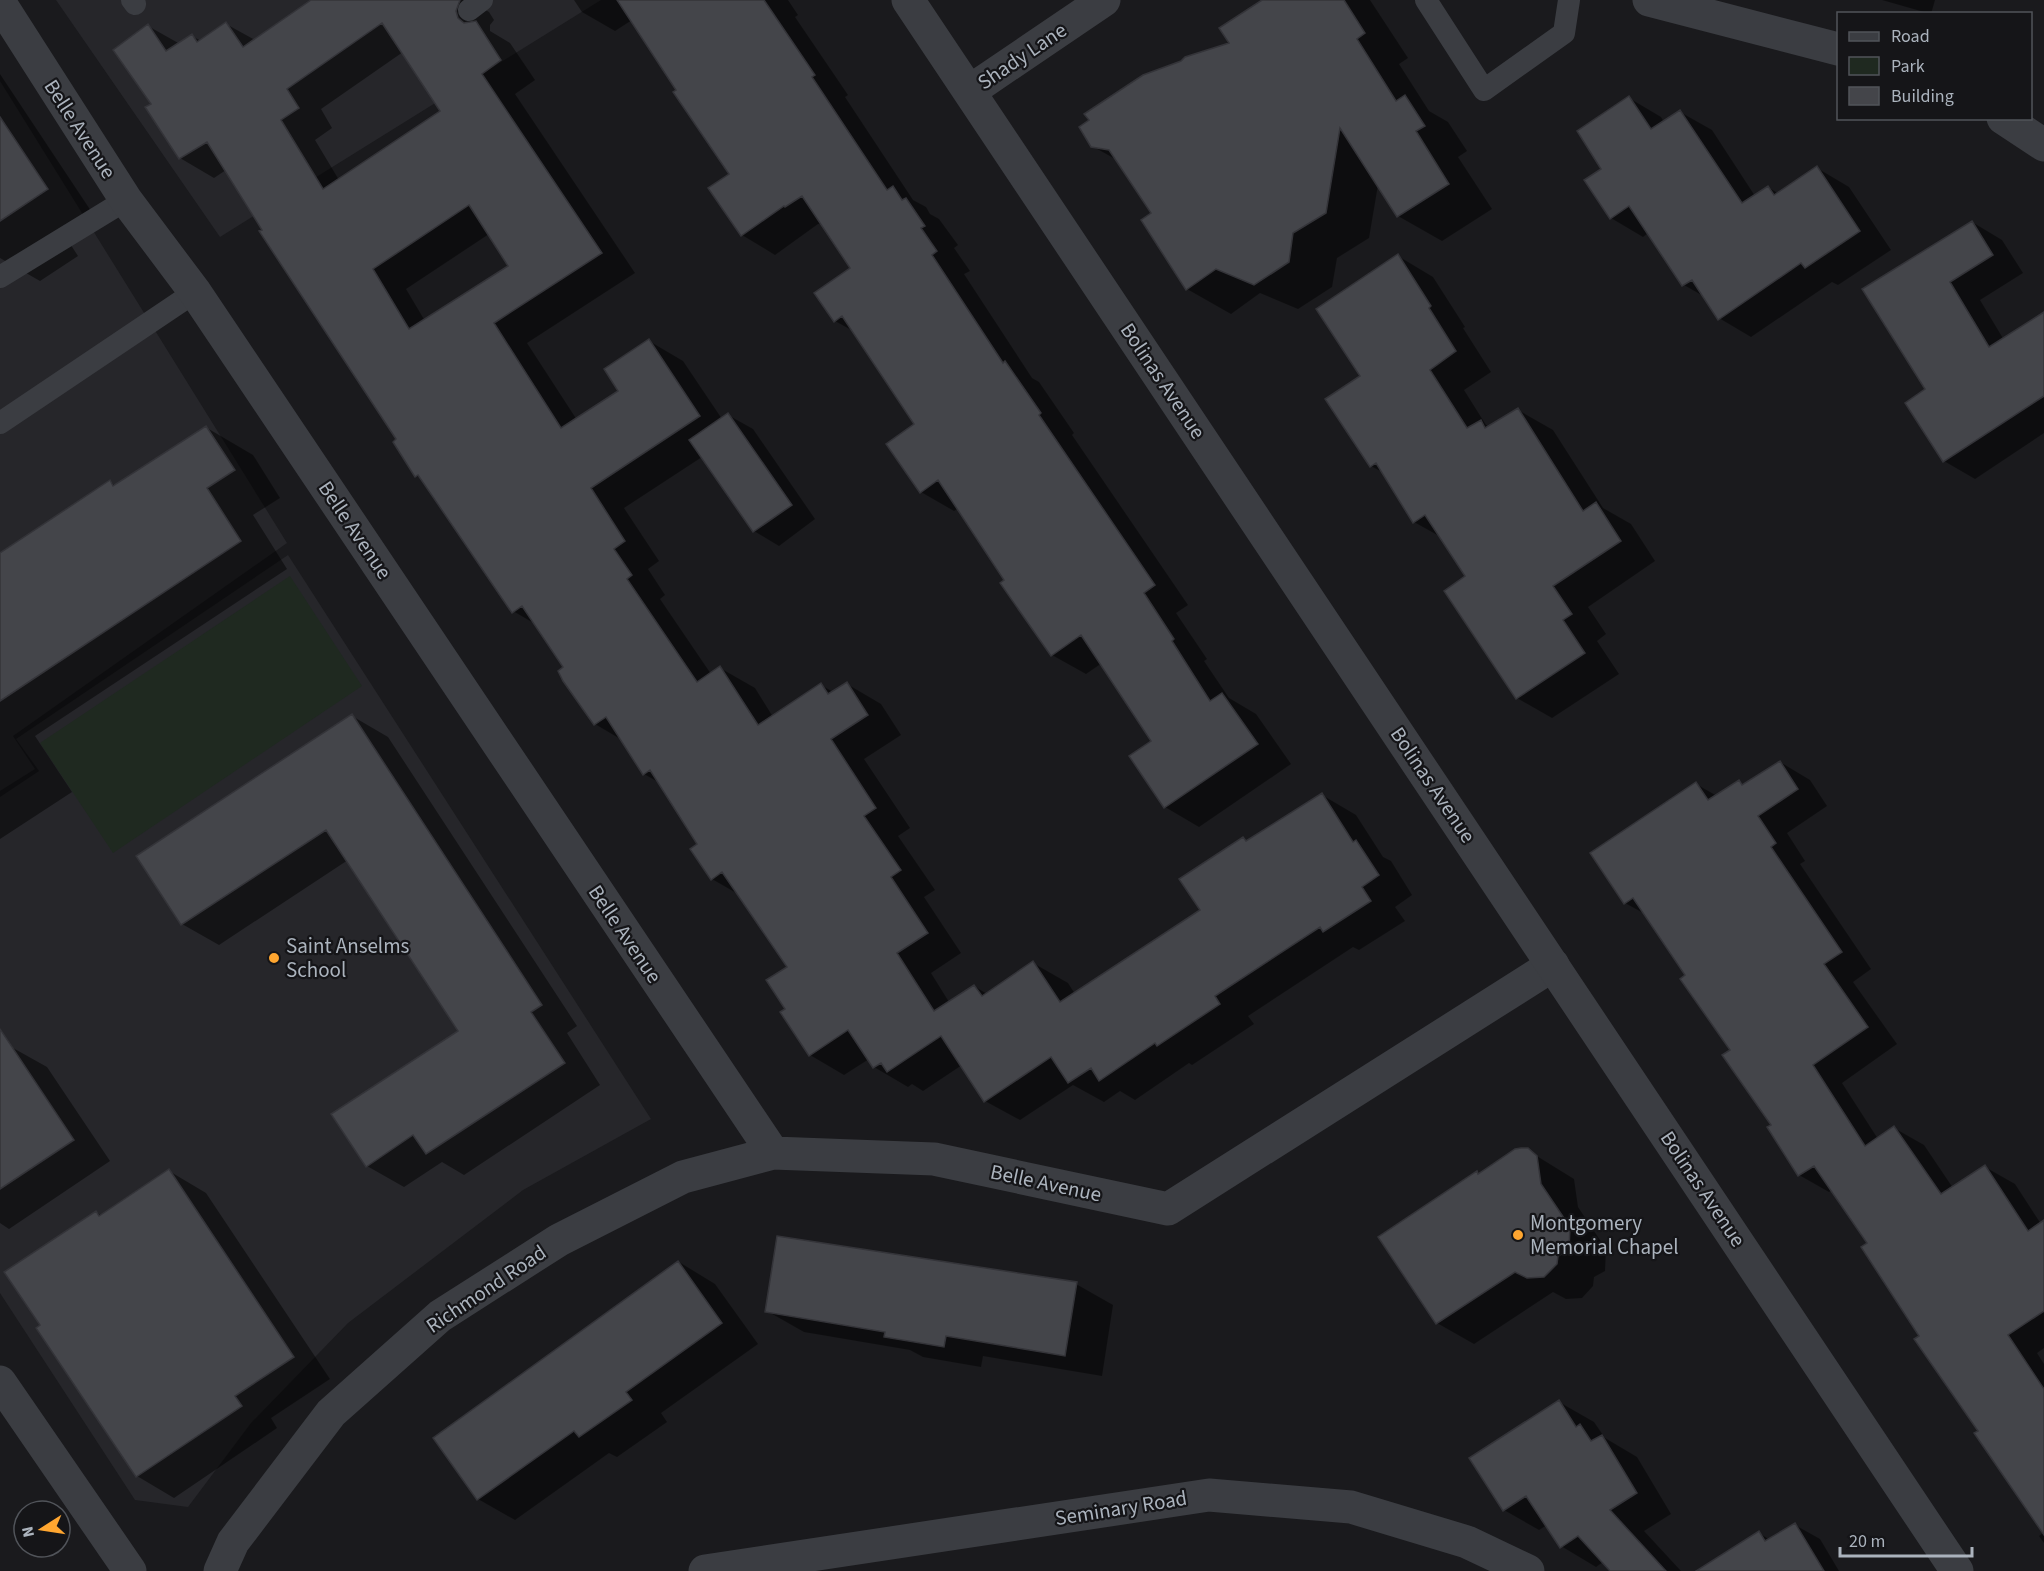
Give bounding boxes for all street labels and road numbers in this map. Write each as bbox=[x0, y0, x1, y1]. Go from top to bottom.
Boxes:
street label: Shady Lane bbox=[972, 15, 1072, 97]
street label: Belle Avenue bbox=[37, 74, 123, 184]
street label: Bolinas Avenue bbox=[1113, 317, 1213, 445]
street label: Belle Avenue bbox=[311, 475, 399, 585]
street label: Bolinas Avenue bbox=[1383, 721, 1483, 849]
street label: Belle Avenue bbox=[581, 879, 669, 989]
street label: Bolinas Avenue bbox=[1653, 1125, 1753, 1253]
street label: Belle Avenue bbox=[988, 1157, 1104, 1209]
street label: Richmond Road bbox=[420, 1238, 552, 1340]
street label: Seminary Road bbox=[1053, 1483, 1189, 1533]

